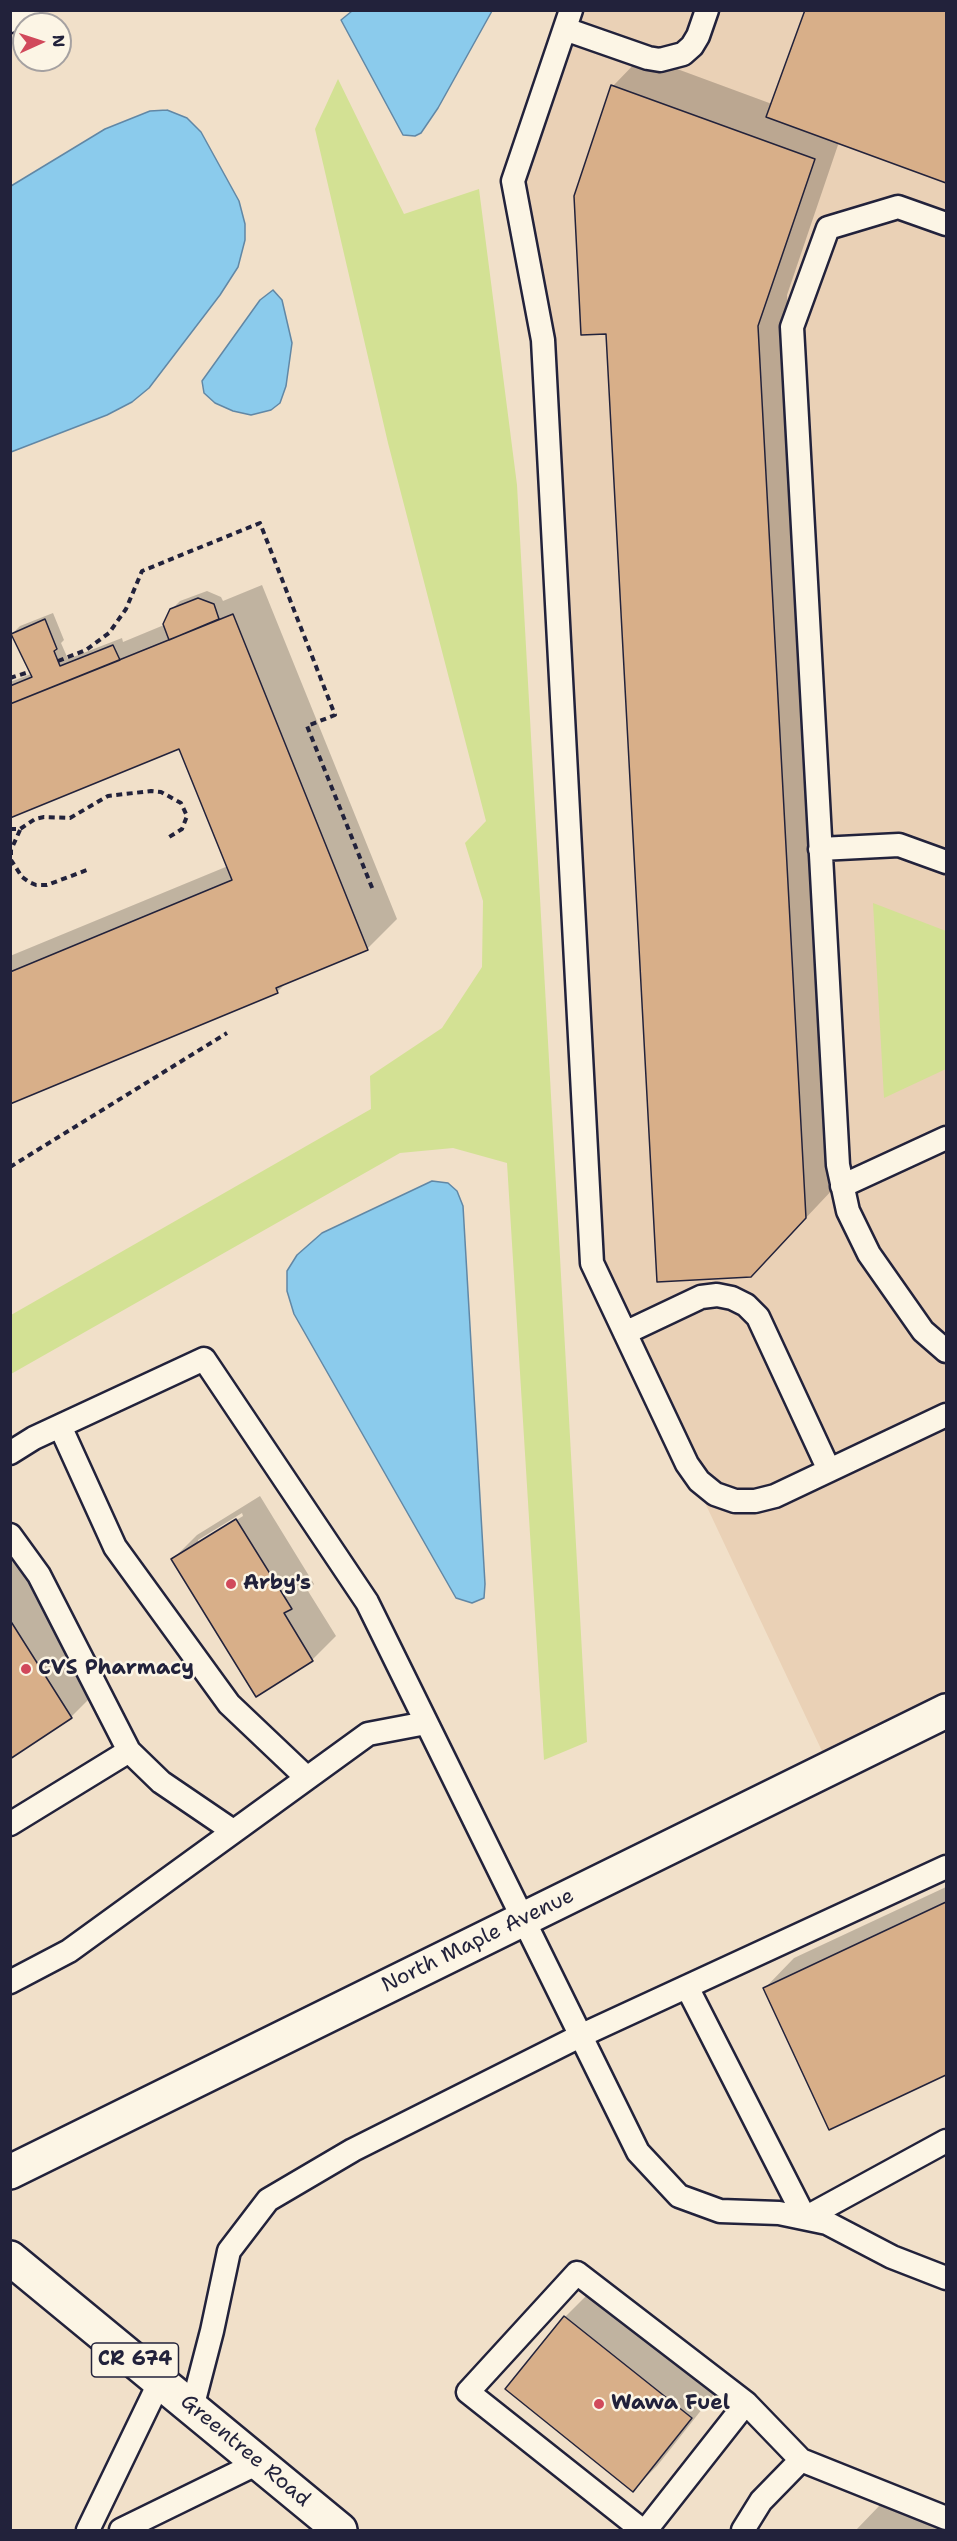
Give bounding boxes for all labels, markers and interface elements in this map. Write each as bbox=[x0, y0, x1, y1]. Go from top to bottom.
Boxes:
north arrow bbox=[12, 12, 72, 72]
text: N bbox=[48, 34, 69, 48]
place label: Arby's bbox=[243, 1571, 311, 1597]
marker: Arby's bbox=[224, 1577, 238, 1591]
place label: CVS Pharmacy bbox=[38, 1656, 194, 1682]
marker: CVS Pharmacy bbox=[19, 1662, 33, 1676]
street label: North Maple Avenue bbox=[378, 1883, 578, 1999]
road number: CR 674 bbox=[92, 2343, 178, 2377]
street label: Greentree Road bbox=[175, 2389, 315, 2513]
place label: Wawa Fuel bbox=[611, 2391, 730, 2417]
marker: Wawa Fuel bbox=[592, 2397, 606, 2411]

